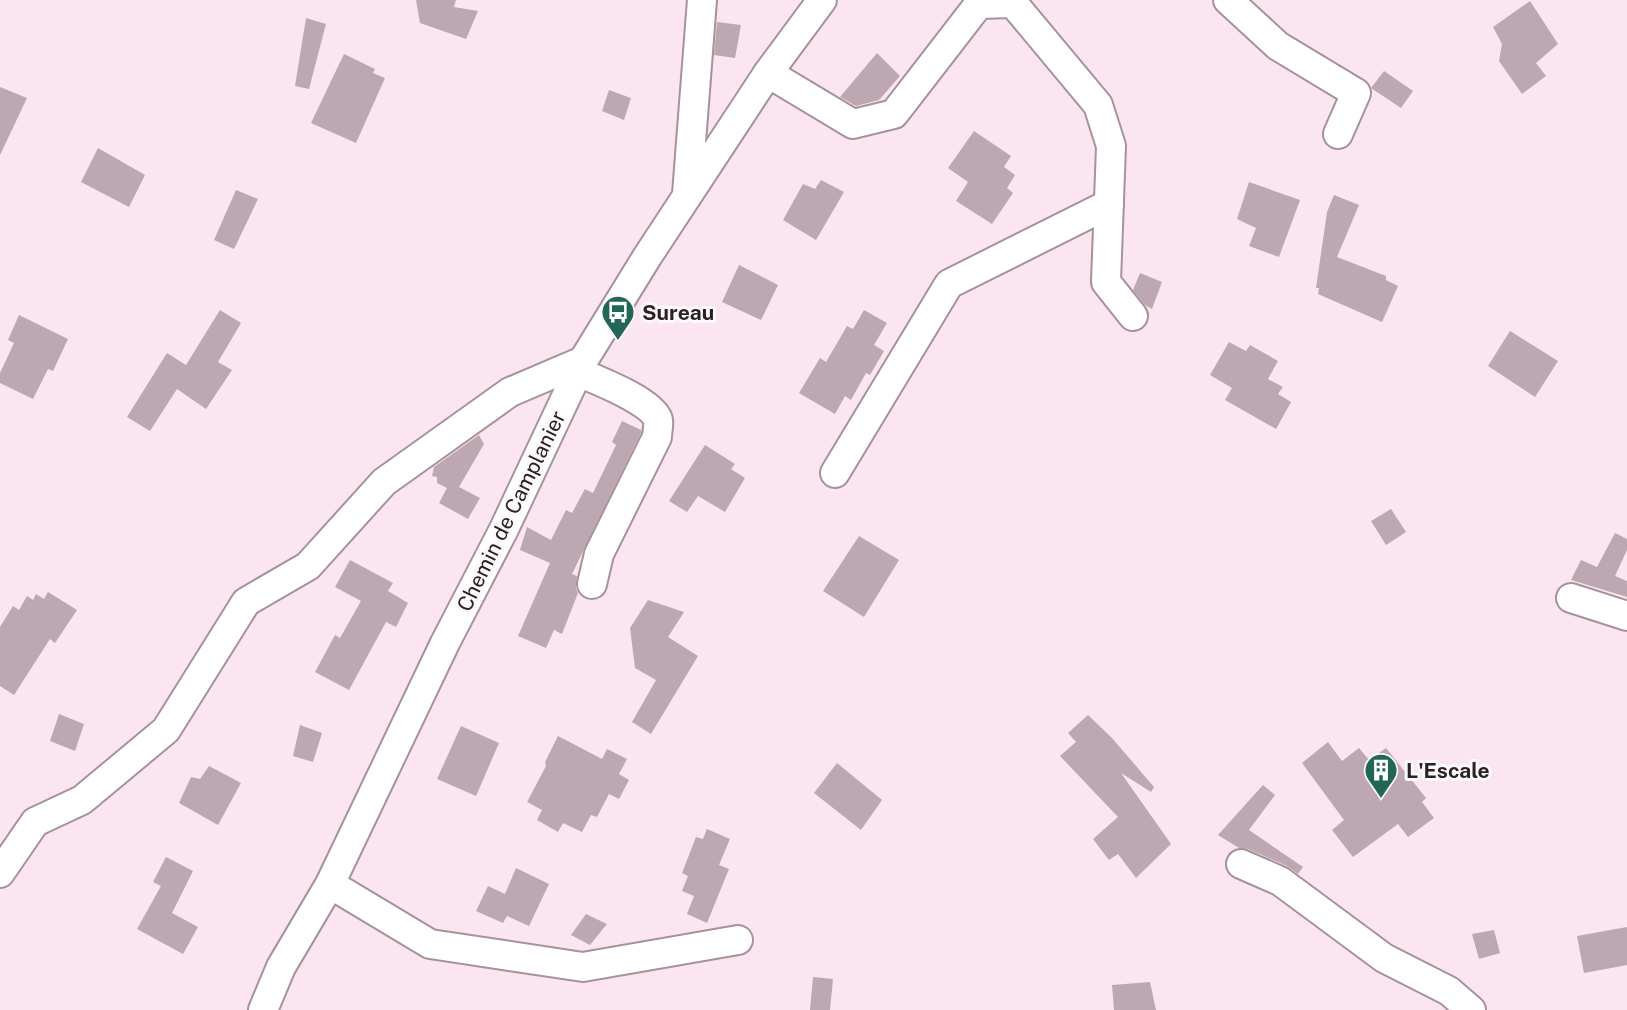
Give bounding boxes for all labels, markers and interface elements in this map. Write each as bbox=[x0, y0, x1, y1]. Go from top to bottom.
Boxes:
bus stop icon: Sureau bbox=[599, 293, 637, 342]
place label: Sureau bbox=[642, 300, 714, 325]
street label: Chemin de Camplanier bbox=[452, 407, 570, 615]
building icon: L'Escale bbox=[1362, 751, 1400, 800]
place label: L'Escale bbox=[1406, 758, 1490, 783]

